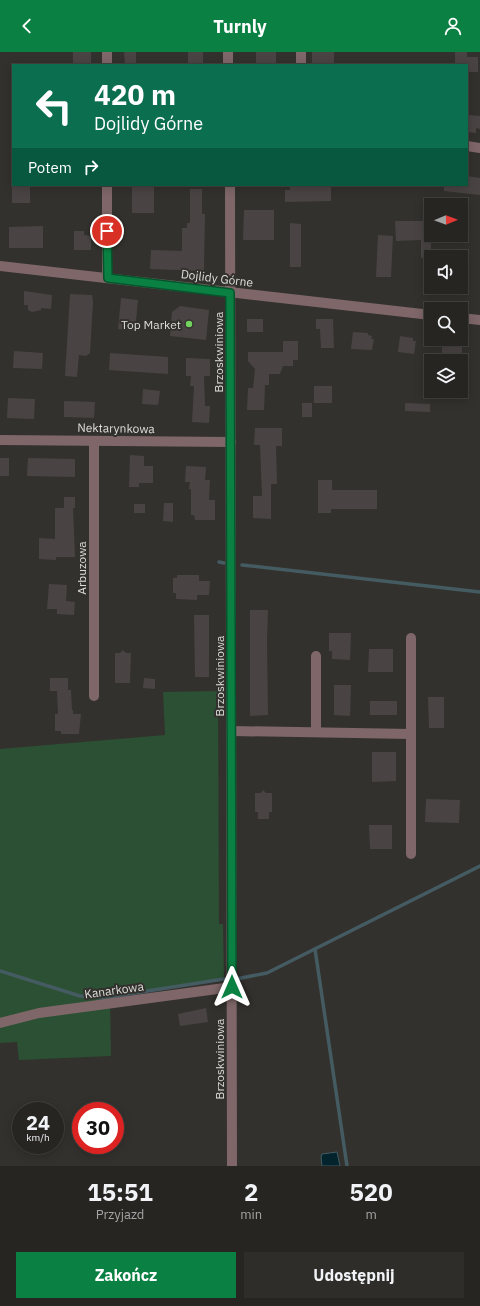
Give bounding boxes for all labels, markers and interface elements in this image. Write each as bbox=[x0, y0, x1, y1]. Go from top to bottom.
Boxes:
icon: back bbox=[16, 15, 38, 37]
text: Turnly bbox=[213, 15, 267, 38]
icon: person bbox=[442, 15, 464, 37]
text: 420 m bbox=[94, 76, 176, 113]
icon: left bbox=[28, 80, 80, 132]
text: Dojlidy Górne bbox=[94, 112, 203, 135]
icon: right bbox=[80, 156, 102, 178]
text: Potem bbox=[28, 158, 72, 177]
north arrow bbox=[424, 198, 468, 242]
map controls bbox=[424, 198, 468, 398]
pin bbox=[90, 214, 124, 248]
icon: arrive bbox=[96, 220, 118, 242]
button: sound bbox=[424, 250, 468, 294]
street label: Dojlidy Górne bbox=[180, 266, 254, 290]
button: search bbox=[424, 302, 468, 346]
street label: Brzoskwiniowa bbox=[211, 311, 226, 392]
place label: Top Market bbox=[121, 317, 181, 332]
marker: Top Market bbox=[184, 319, 194, 329]
button: layers bbox=[424, 354, 468, 398]
street label: Nektarynkowa bbox=[77, 420, 155, 436]
street label: Arbuzowa bbox=[74, 541, 89, 595]
street label: Brzoskwiniowa bbox=[212, 635, 227, 716]
position arrow bbox=[211, 966, 253, 1008]
street label: Kanarkowa bbox=[83, 978, 145, 1002]
street label: Brzoskwiniowa bbox=[212, 1018, 227, 1099]
speed limit sign: 30 bbox=[72, 1102, 124, 1154]
text: 24 bbox=[26, 1109, 50, 1136]
text: km/h bbox=[26, 1131, 50, 1144]
text: 15:51 bbox=[87, 1176, 153, 1208]
text: 2 bbox=[244, 1176, 258, 1208]
text: 520 bbox=[349, 1176, 393, 1208]
text: Przyjazd bbox=[96, 1206, 144, 1223]
text: min bbox=[240, 1206, 262, 1223]
text: m bbox=[365, 1206, 377, 1223]
button: Zakończ bbox=[16, 1252, 236, 1298]
button: Udostępnij bbox=[244, 1252, 464, 1298]

